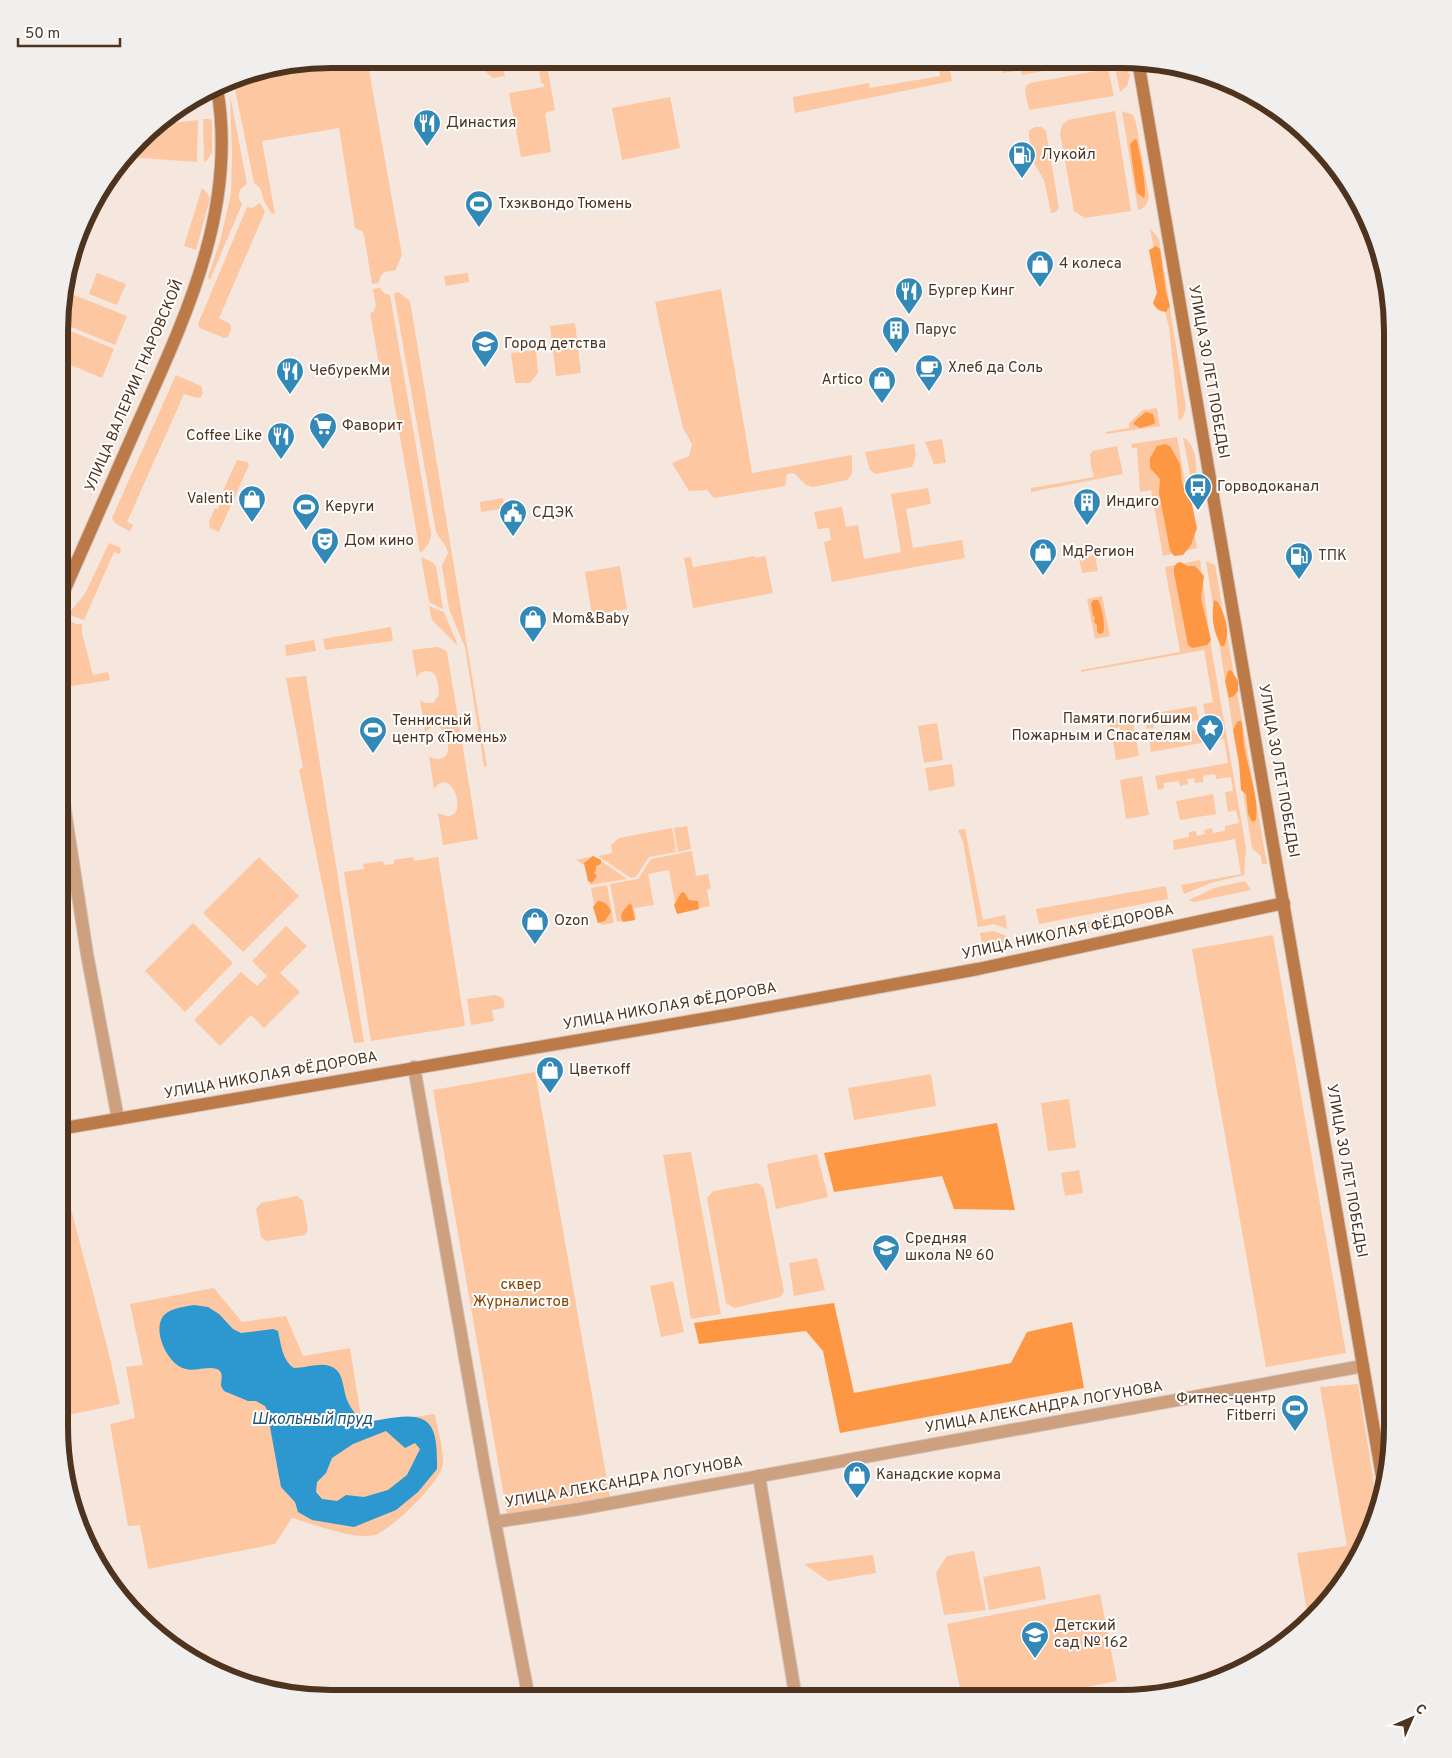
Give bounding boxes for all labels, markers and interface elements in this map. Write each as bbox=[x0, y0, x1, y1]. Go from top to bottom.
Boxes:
scale bar bbox=[18, 15, 120, 47]
text: 50 m bbox=[25, 25, 60, 44]
restaurant icon: Династия bbox=[412, 108, 442, 147]
place label: Династия bbox=[446, 114, 516, 133]
fuel station icon: Лукойл bbox=[1007, 140, 1037, 179]
place label: Лукойл bbox=[1041, 146, 1096, 165]
sports icon: Тхэквондо Тюмень bbox=[464, 189, 494, 228]
place label: Тхэквондо Тюмень bbox=[498, 195, 632, 214]
shop icon: 4 колеса bbox=[1025, 249, 1055, 288]
place label: 4 колеса bbox=[1059, 255, 1122, 274]
street label: УЛИЦА ВАЛЕРИИ ГНАРОВСКОЙ bbox=[80, 276, 188, 495]
restaurant icon: Бургер Кинг bbox=[894, 276, 924, 315]
place label: Бургер Кинг bbox=[928, 282, 1015, 301]
street label: УЛИЦА 30 ЛЕТ ПОБЕДЫ bbox=[1183, 284, 1233, 460]
building icon: Парус bbox=[881, 315, 911, 354]
place label: Парус bbox=[915, 321, 957, 340]
school or university icon: Город детства bbox=[470, 329, 500, 368]
place label: Город детства bbox=[504, 335, 606, 354]
cafe icon: Хлеб да Соль bbox=[914, 353, 944, 392]
restaurant icon: ЧебурекМи bbox=[275, 356, 305, 395]
place label: Хлеб да Соль bbox=[948, 359, 1043, 378]
place label: ЧебурекМи bbox=[309, 362, 390, 381]
shop icon: Artico bbox=[867, 365, 897, 404]
place label: Artico bbox=[822, 371, 863, 390]
supermarket icon: Фаворит bbox=[308, 411, 338, 450]
place label: Фаворит bbox=[342, 417, 403, 436]
restaurant icon: Coffee Like bbox=[266, 421, 296, 460]
place label: Coffee Like bbox=[186, 427, 262, 446]
bus stop icon: Горводоканал bbox=[1183, 472, 1213, 511]
place label: Горводоканал bbox=[1217, 478, 1319, 497]
shop icon: Valenti bbox=[237, 484, 267, 523]
building icon: Индиго bbox=[1072, 487, 1102, 526]
place label: Valenti bbox=[187, 490, 233, 509]
sports icon: Керуги bbox=[291, 492, 321, 531]
place label: Индиго bbox=[1106, 493, 1159, 512]
place label: Керуги bbox=[325, 498, 374, 517]
public building icon: СДЭК bbox=[498, 498, 528, 537]
place label: СДЭК bbox=[532, 504, 574, 523]
theatre icon: Дом кино bbox=[310, 526, 340, 565]
place label: Дом кино bbox=[344, 532, 414, 551]
shop icon: МдРегион bbox=[1028, 537, 1058, 576]
fuel station icon: ТПК bbox=[1284, 541, 1314, 580]
place label: МдРегион bbox=[1062, 543, 1134, 562]
place label: ТПК bbox=[1318, 547, 1347, 566]
shop icon: Mom&Baby bbox=[518, 604, 548, 643]
place label: Mom&Baby bbox=[552, 610, 629, 629]
street label: УЛИЦА 30 ЛЕТ ПОБЕДЫ bbox=[1253, 683, 1303, 859]
place label: Памяти погибшим Пожарным и Спасателям bbox=[1011, 710, 1191, 746]
place label: Теннисный центр «Тюмень» bbox=[392, 712, 507, 748]
place icon: Памяти погибшим Пожарным и Спасателям bbox=[1195, 713, 1225, 752]
sports icon: Теннисный центр «Тюмень» bbox=[358, 715, 388, 754]
street label: УЛИЦА НИКОЛАЯ ФЁДОРОВА bbox=[960, 900, 1176, 965]
shop icon: Ozon bbox=[520, 906, 550, 945]
place label: Ozon bbox=[554, 912, 589, 931]
street label: УЛИЦА НИКОЛАЯ ФЁДОРОВА bbox=[562, 978, 778, 1035]
street label: УЛИЦА НИКОЛАЯ ФЁДОРОВА bbox=[163, 1047, 379, 1104]
shop icon: Цветкоff bbox=[535, 1055, 565, 1094]
place label: Цветкоff bbox=[569, 1061, 630, 1080]
street label: УЛИЦА 30 ЛЕТ ПОБЕДЫ bbox=[1321, 1083, 1371, 1259]
place label: Средняя школа № 60 bbox=[905, 1230, 994, 1266]
school or university icon: Средняя школа № 60 bbox=[871, 1233, 901, 1272]
park label: сквер Журналистов bbox=[473, 1276, 569, 1312]
street label: УЛИЦА АЛЕКСАНДРА ЛОГУНОВА bbox=[924, 1378, 1164, 1438]
place label: Фитнес-центр Fitberri bbox=[1176, 1390, 1276, 1426]
sports icon: Фитнес-центр Fitberri bbox=[1280, 1393, 1310, 1432]
water label: Школьный пруд bbox=[251, 1410, 373, 1430]
street label: УЛИЦА АЛЕКСАНДРА ЛОГУНОВА bbox=[504, 1453, 744, 1513]
shop icon: Канадские корма bbox=[842, 1460, 872, 1499]
place label: Канадские корма bbox=[876, 1466, 1001, 1485]
place label: Детский сад № 162 bbox=[1054, 1617, 1128, 1653]
school or university icon: Детский сад № 162 bbox=[1020, 1620, 1050, 1659]
north arrow bbox=[1387, 1693, 1437, 1743]
text: С bbox=[1411, 1701, 1429, 1719]

